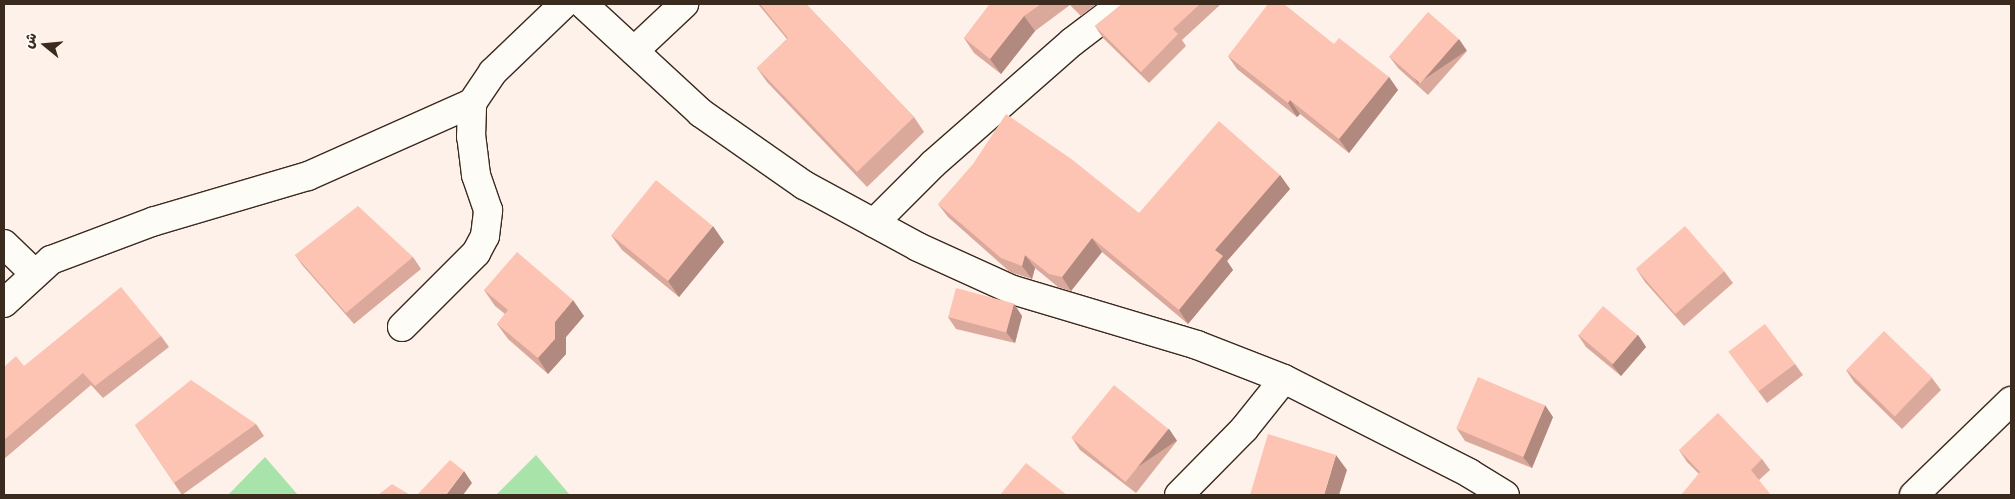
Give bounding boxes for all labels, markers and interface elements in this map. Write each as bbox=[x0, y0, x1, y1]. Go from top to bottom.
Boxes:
north arrow bbox=[20, 20, 70, 70]
text: ش bbox=[20, 31, 42, 51]

